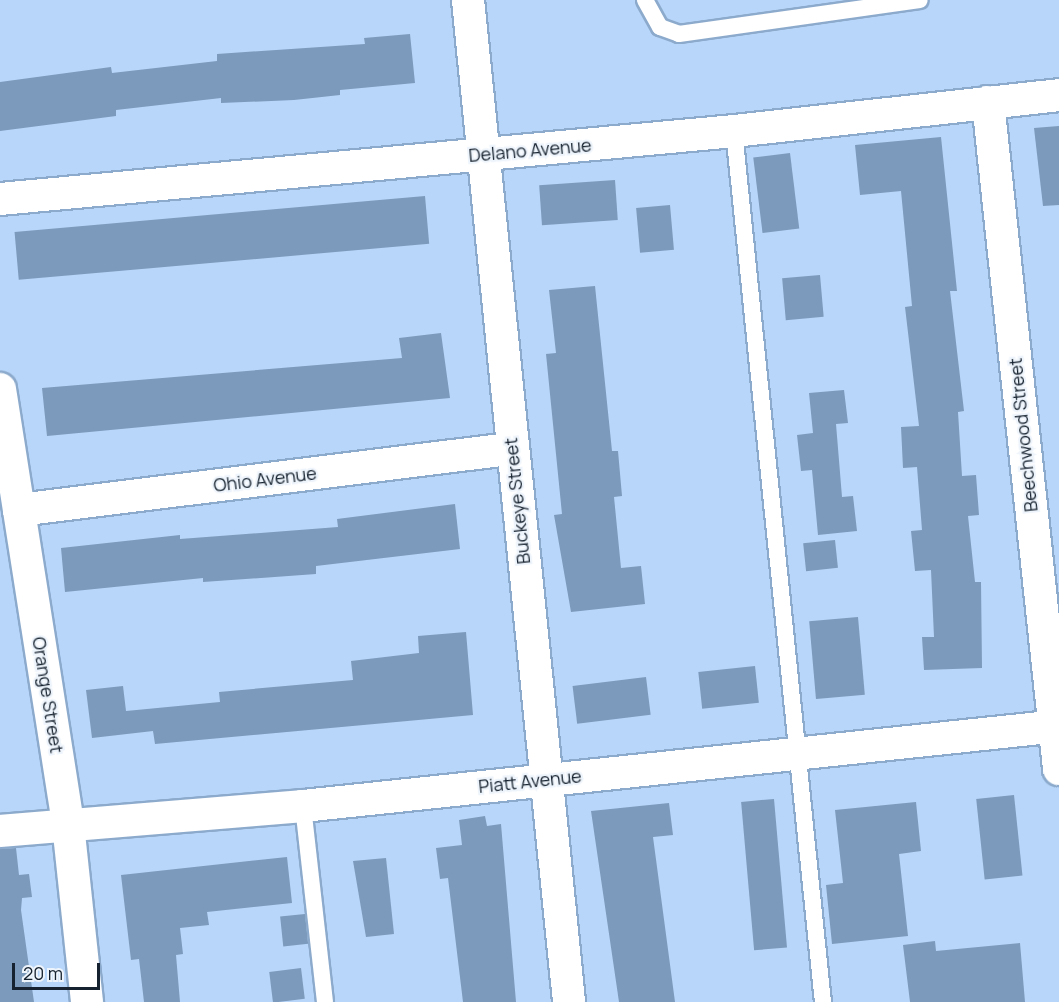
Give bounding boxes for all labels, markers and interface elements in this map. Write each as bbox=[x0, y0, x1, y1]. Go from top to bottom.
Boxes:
street label: Delano Avenue bbox=[468, 134, 592, 166]
street label: Beechwood Street bbox=[1004, 357, 1042, 513]
street label: Buckeye Street bbox=[500, 437, 534, 565]
street label: Ohio Avenue bbox=[212, 462, 318, 496]
street label: Orange Street bbox=[28, 635, 68, 755]
street label: Piatt Avenue bbox=[477, 765, 583, 797]
scale bar bbox=[15, 951, 104, 989]
text: 20 m bbox=[23, 961, 63, 985]

